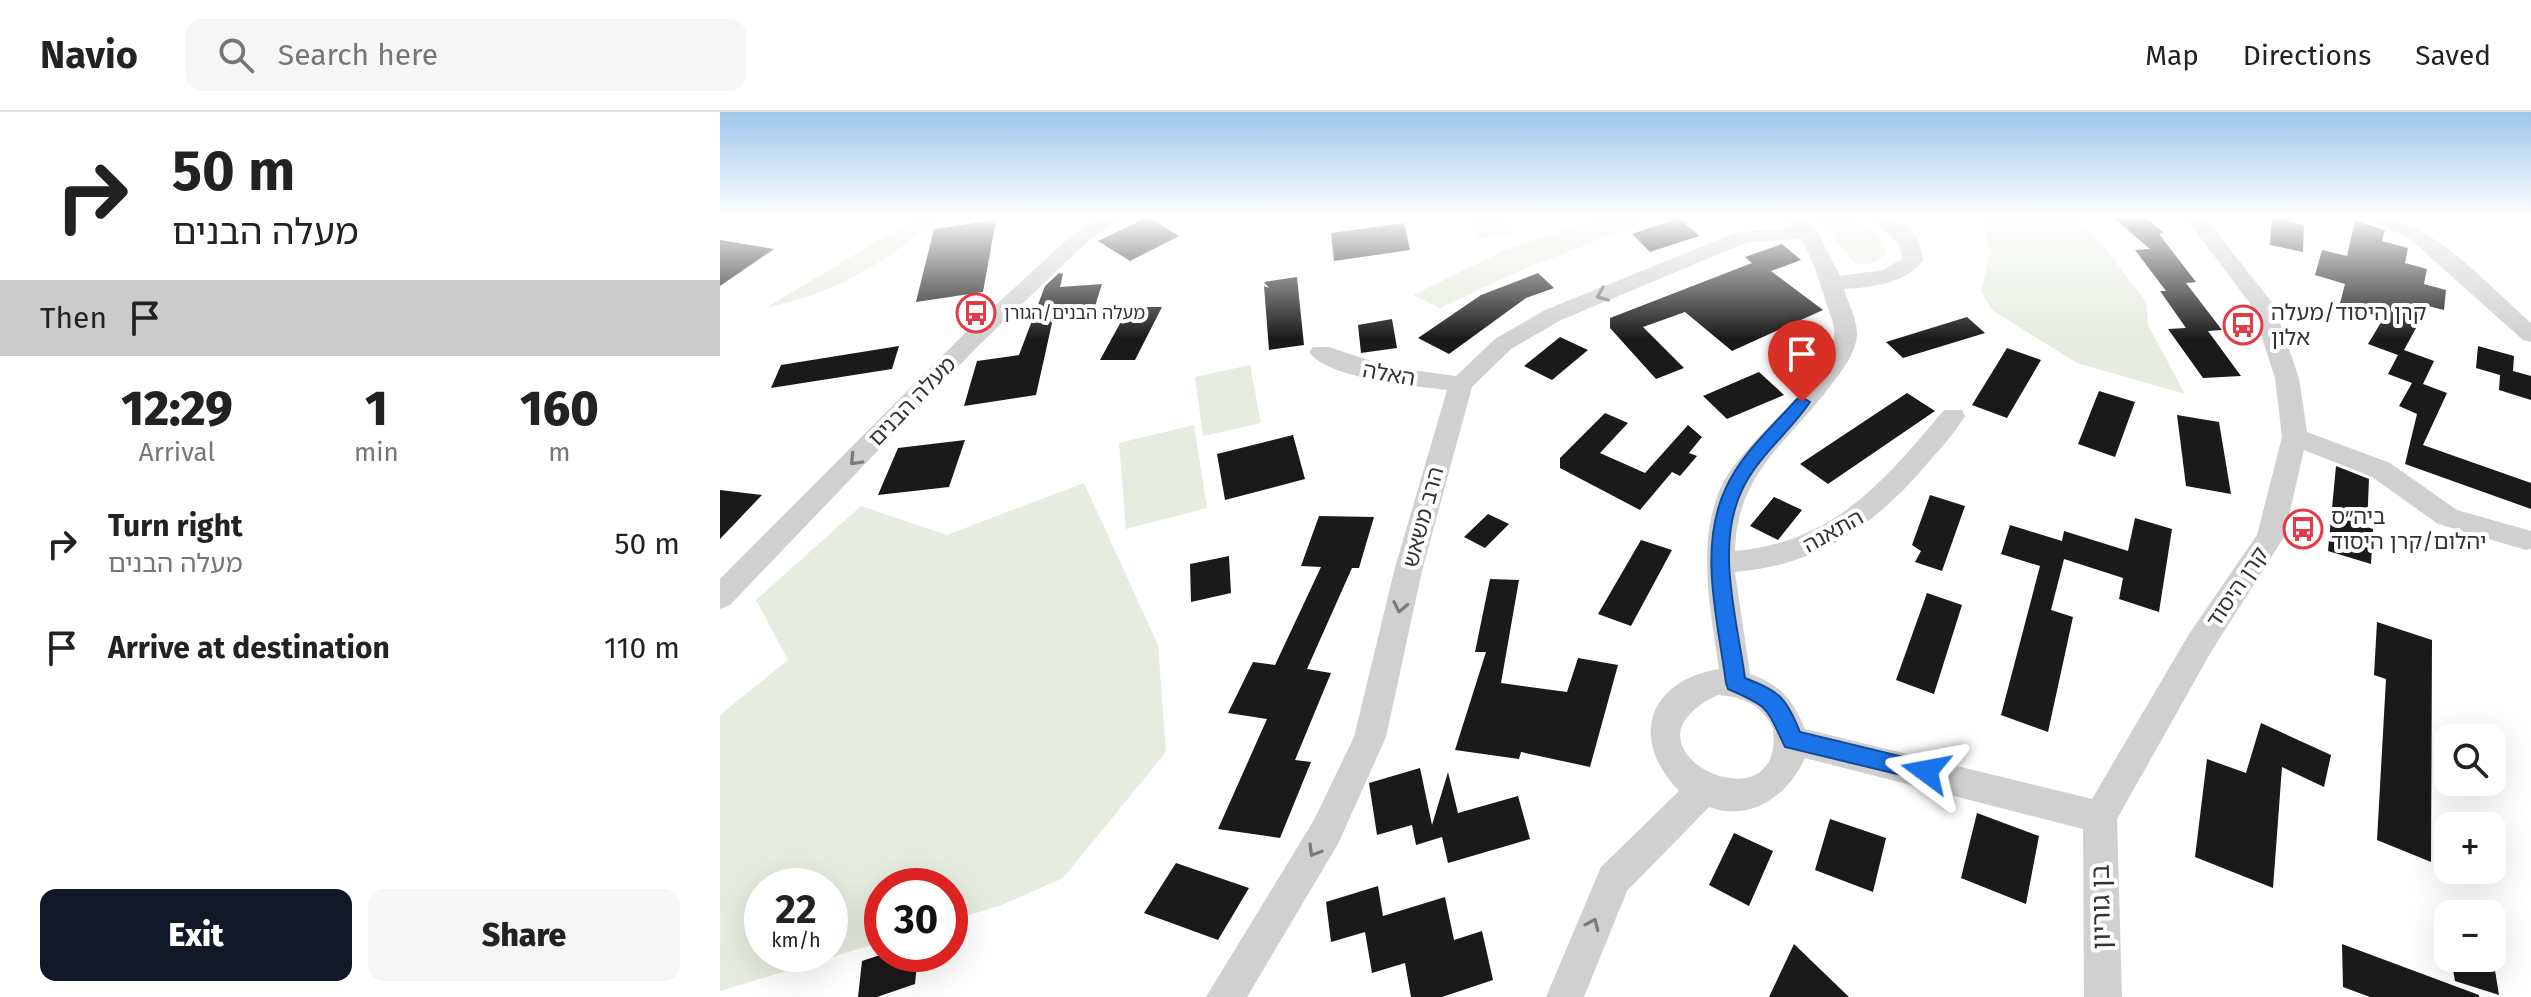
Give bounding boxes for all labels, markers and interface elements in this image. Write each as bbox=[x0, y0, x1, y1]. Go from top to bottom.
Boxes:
search box bbox=[186, 19, 746, 91]
text: Navio bbox=[40, 32, 138, 78]
icon: search bbox=[214, 33, 258, 77]
text: Search here bbox=[278, 37, 438, 73]
text: Map bbox=[2145, 39, 2199, 72]
text: Directions bbox=[2243, 39, 2371, 72]
text: Saved bbox=[2415, 39, 2491, 72]
text: 50 m bbox=[172, 138, 295, 205]
icon: right bbox=[40, 144, 144, 248]
text: מעלה הבנים bbox=[172, 210, 359, 254]
one-way arrow bbox=[1596, 286, 1610, 302]
bus stop icon: מעלה הבנים/הגורן bbox=[955, 292, 997, 334]
icon: arrive bbox=[123, 296, 167, 340]
place label: קרן היסוד/מעלה אלון bbox=[2271, 299, 2427, 351]
text: Then bbox=[40, 300, 107, 336]
place label: מעלה הבנים/הגורן bbox=[1004, 302, 1145, 324]
bus stop icon: קרן היסוד/מעלה אלון bbox=[2222, 304, 2264, 346]
pin bbox=[1768, 320, 1836, 402]
icon: arrive bbox=[1780, 332, 1824, 376]
street label: מעלה הבנים bbox=[863, 351, 961, 451]
street label: האלה bbox=[1361, 356, 1417, 392]
text: 12:29 bbox=[121, 380, 233, 438]
text: 1 bbox=[365, 380, 388, 438]
text: 160 bbox=[520, 380, 599, 438]
text: Arrival bbox=[139, 437, 215, 468]
text: min bbox=[354, 437, 399, 468]
text: m bbox=[548, 437, 571, 468]
one-way arrow bbox=[849, 451, 864, 465]
street label: הרב משאש bbox=[1397, 464, 1449, 570]
street label: התאנה bbox=[1798, 503, 1868, 559]
place label: ביה״ס יהלום/קרן היסוד bbox=[2331, 503, 2486, 555]
text: Turn right bbox=[108, 508, 243, 544]
bus stop icon: ביה״ס יהלום/קרן היסוד bbox=[2282, 508, 2324, 550]
icon: right bbox=[40, 522, 84, 566]
text: 50 m bbox=[615, 526, 680, 562]
street label: קרן היסוד bbox=[2200, 541, 2274, 632]
text: מעלה הבנים bbox=[108, 548, 243, 579]
one-way arrow bbox=[1393, 601, 1410, 614]
icon: arrive bbox=[40, 626, 84, 670]
text: Arrive at destination bbox=[108, 630, 390, 666]
text: 110 m bbox=[604, 630, 680, 666]
map controls bbox=[2434, 724, 2506, 972]
button: search bbox=[2434, 724, 2506, 796]
position arrow bbox=[1884, 729, 1968, 813]
button: + bbox=[2434, 812, 2506, 884]
one-way arrow bbox=[1309, 842, 1324, 857]
street label: בן גוריון bbox=[2085, 864, 2117, 950]
speed limit sign: 30 bbox=[864, 868, 968, 972]
text: 22 bbox=[775, 886, 817, 934]
button: Exit bbox=[40, 889, 352, 981]
button: Share bbox=[368, 889, 680, 981]
button: − bbox=[2434, 900, 2506, 972]
one-way arrow bbox=[1584, 918, 1600, 932]
text: km/h bbox=[771, 928, 821, 952]

